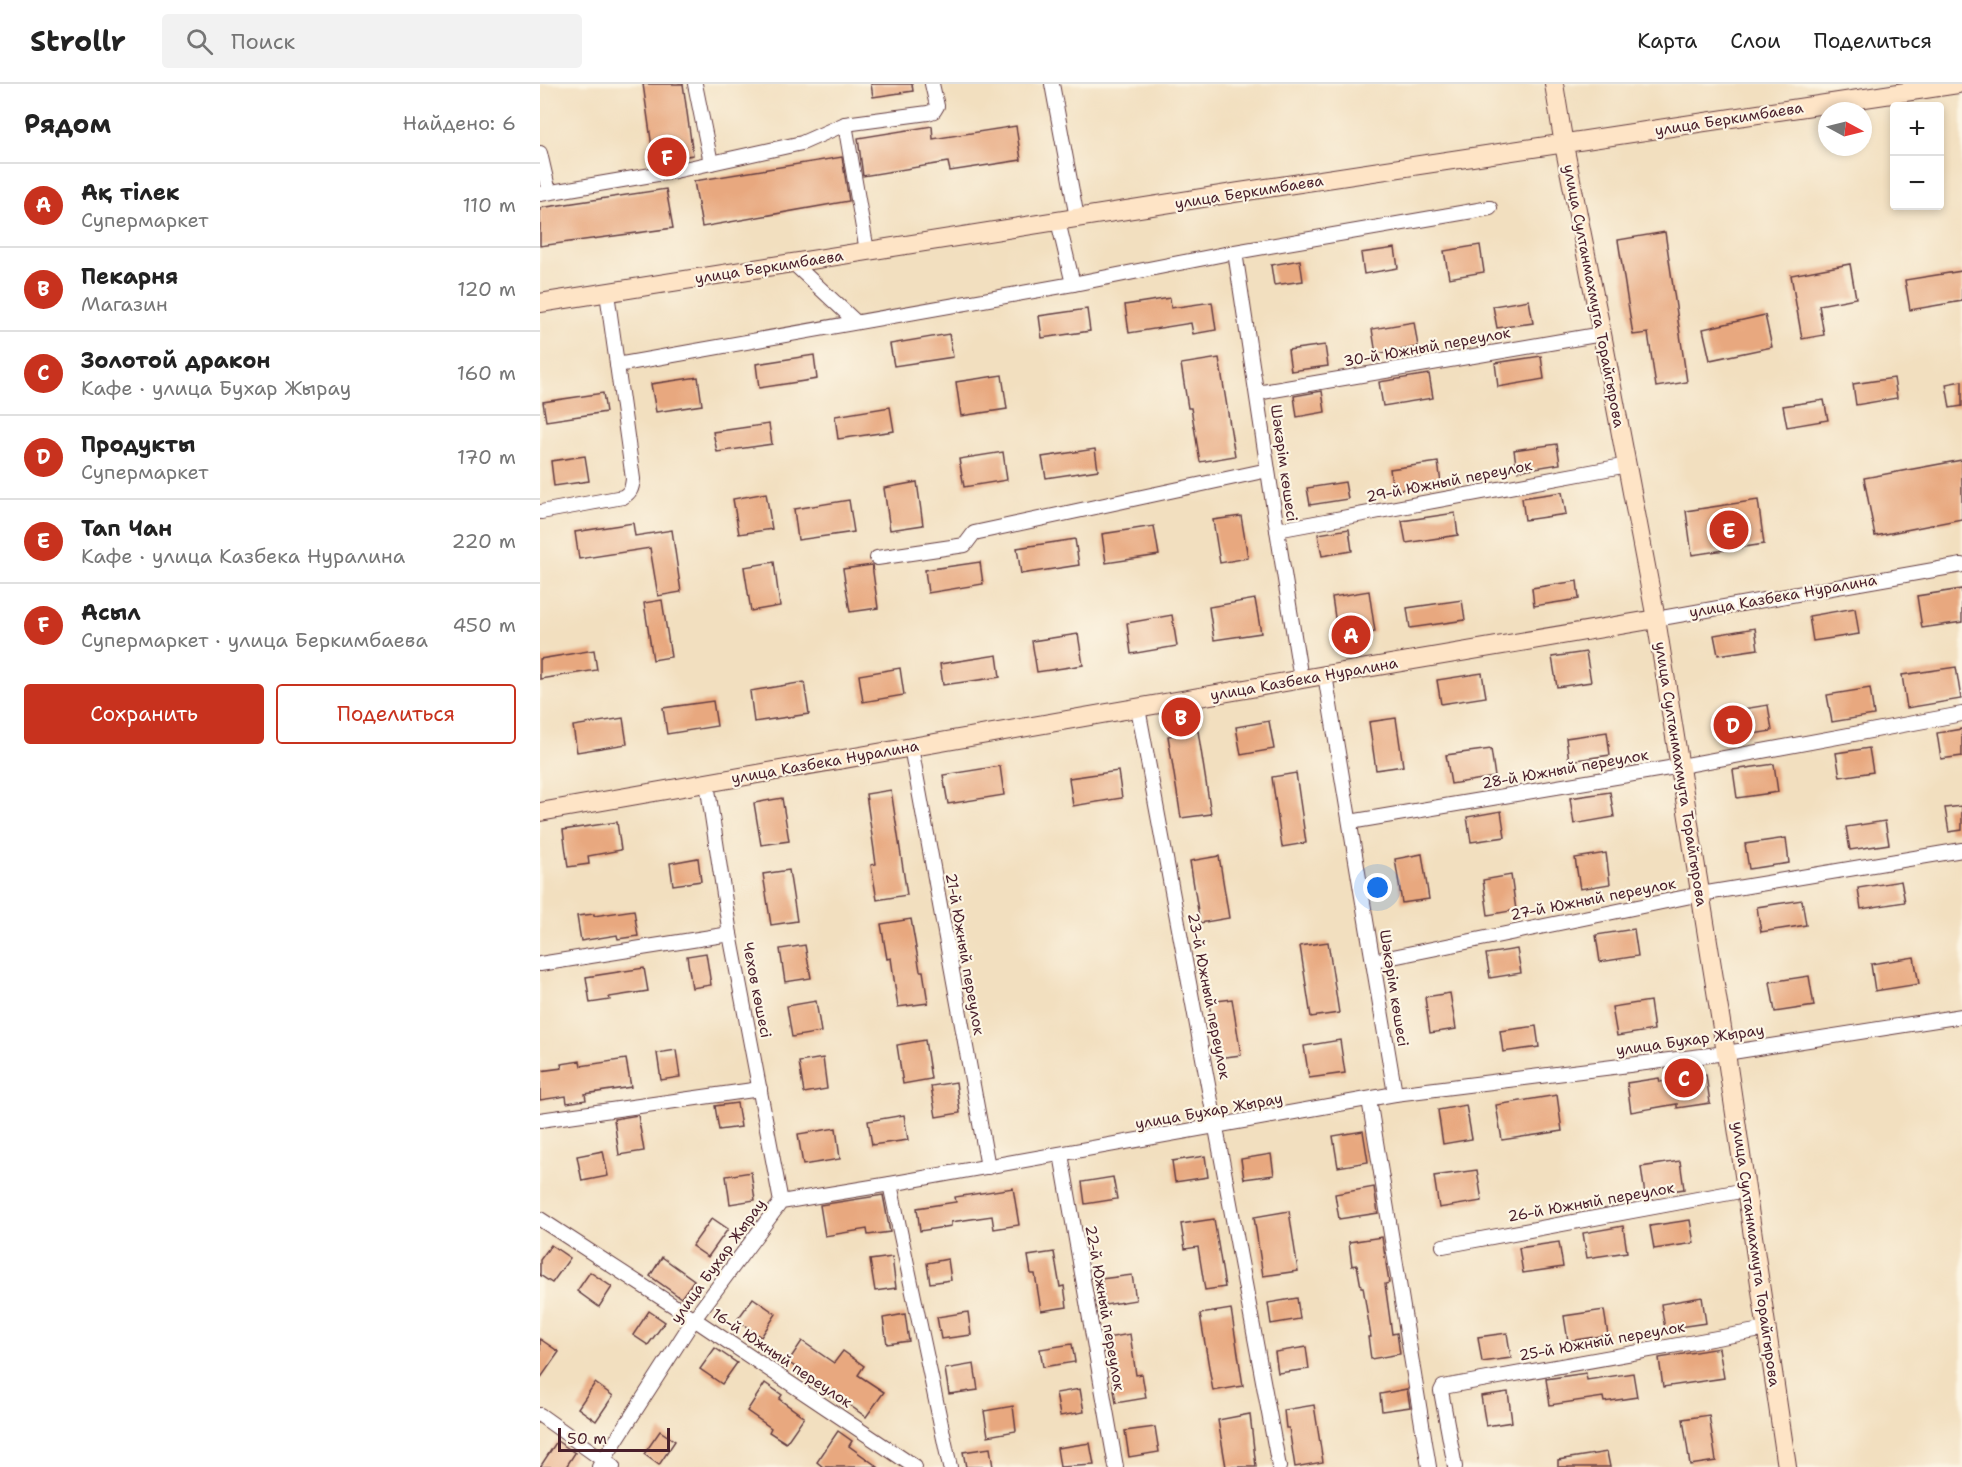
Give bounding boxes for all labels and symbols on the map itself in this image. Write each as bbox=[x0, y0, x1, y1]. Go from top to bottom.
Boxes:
street label: улица Беркимбаева bbox=[1653, 97, 1805, 141]
north arrow bbox=[1818, 102, 1872, 156]
pin: F bbox=[648, 134, 686, 180]
street label: улица Султанмахмута Торайгырова bbox=[1559, 163, 1629, 430]
street label: улица Беркимбаева bbox=[1173, 170, 1325, 214]
street label: улица Беркимбаева bbox=[693, 245, 845, 289]
street label: 30-й Южный переулок bbox=[1342, 322, 1512, 372]
street label: Шәкәрім көшесі bbox=[1266, 403, 1302, 523]
street label: 29-й Южный переулок bbox=[1364, 455, 1534, 507]
pin: E bbox=[1710, 508, 1748, 552]
street label: улица Казбека Нуралина bbox=[1688, 570, 1879, 622]
pin: A bbox=[1332, 612, 1370, 658]
street label: улица Султанмахмута Торайгырова bbox=[1650, 640, 1712, 908]
street label: улица Казбека Нуралина bbox=[1209, 653, 1400, 705]
pin: B bbox=[1162, 694, 1200, 740]
pin: D bbox=[1714, 702, 1752, 748]
street label: улица Казбека Нуралина bbox=[730, 736, 921, 788]
street label: 28-й Южный переулок bbox=[1480, 744, 1650, 794]
street label: 21-й Южный переулок bbox=[941, 871, 989, 1037]
your location bbox=[1363, 873, 1392, 902]
street label: 27-й Южный переулок bbox=[1509, 873, 1677, 925]
street label: 23-й Южный переулок bbox=[1183, 911, 1235, 1081]
street label: Шәкәрім көшесі bbox=[1375, 928, 1413, 1048]
street label: Чехов көшесі bbox=[738, 940, 776, 1040]
street label: улица Бухар Жырау bbox=[1615, 1020, 1765, 1060]
pin: C bbox=[1664, 1056, 1704, 1100]
street label: улица Бухар Жырау bbox=[1134, 1088, 1284, 1134]
street label: улица Султанмахмута Торайгырова bbox=[1727, 1120, 1785, 1389]
street label: 26-й Южный переулок bbox=[1506, 1177, 1676, 1227]
street label: улица Бухар Жырау bbox=[666, 1195, 770, 1327]
street label: 22-й Южный переулок bbox=[1081, 1224, 1129, 1392]
street label: 16-й Южный переулок bbox=[708, 1304, 856, 1412]
street label: 25-й Южный переулок bbox=[1517, 1317, 1687, 1365]
scale bar bbox=[558, 1425, 670, 1452]

